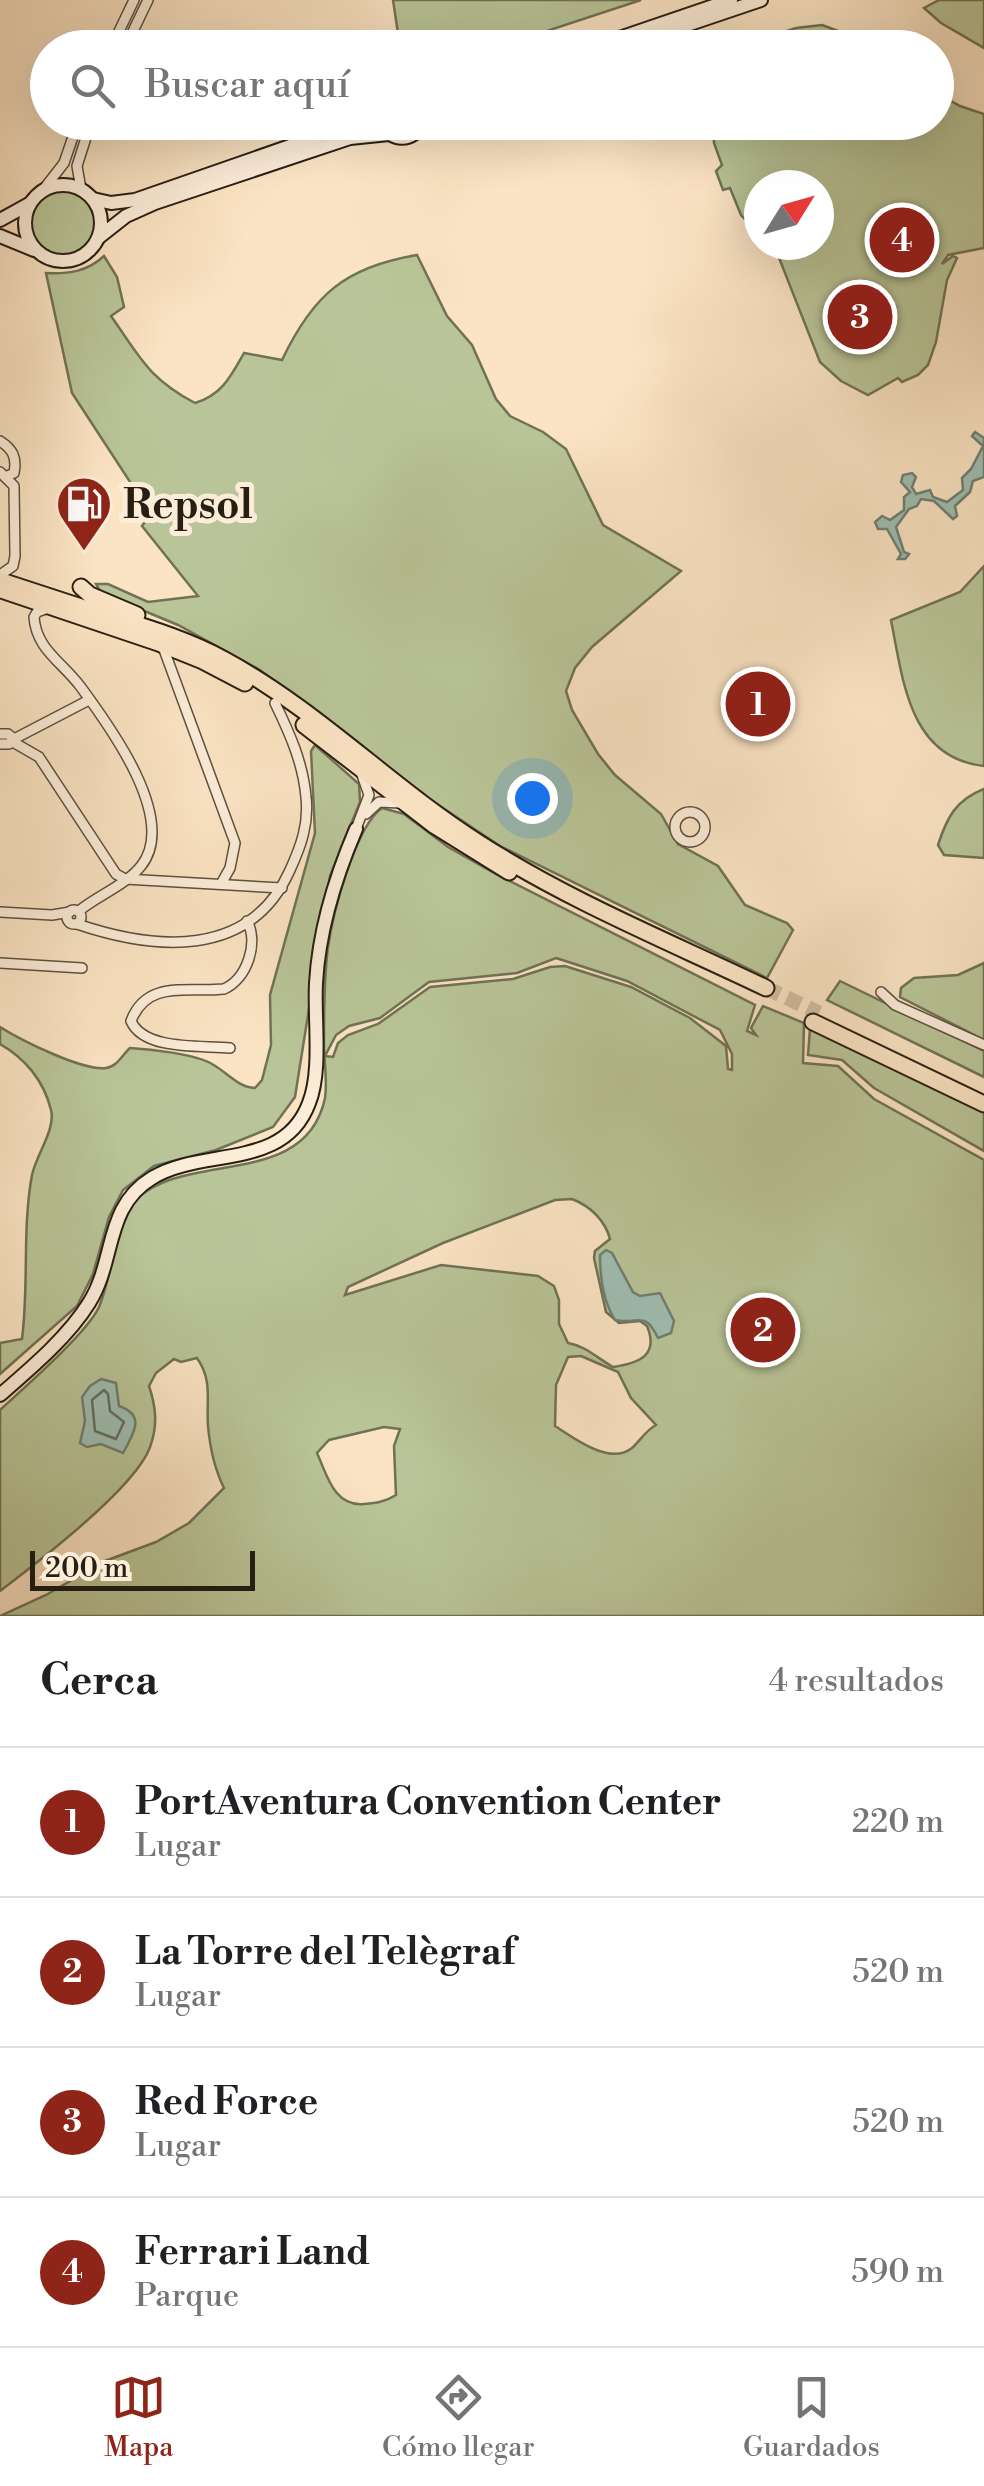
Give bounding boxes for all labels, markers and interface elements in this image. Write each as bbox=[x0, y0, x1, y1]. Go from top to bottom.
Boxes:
search box bbox=[30, 30, 954, 140]
icon: search bbox=[65, 58, 120, 113]
text: Buscar aquí bbox=[145, 62, 350, 109]
north arrow bbox=[744, 170, 834, 260]
pin: 4 bbox=[870, 202, 934, 278]
pin: 3 bbox=[828, 280, 892, 354]
fuel station icon: Repsol bbox=[54, 474, 114, 553]
place label: Repsol bbox=[123, 481, 253, 531]
pin: 1 bbox=[726, 666, 790, 742]
your location bbox=[507, 773, 558, 824]
pin: 2 bbox=[730, 1292, 796, 1368]
scale bar bbox=[30, 1546, 255, 1590]
text: 200 m bbox=[45, 1551, 128, 1586]
text: Cerca bbox=[40, 1655, 158, 1708]
text: 4 resultados bbox=[769, 1661, 944, 1701]
text: PortAventura Convention Center bbox=[135, 1779, 721, 1826]
text: 1 bbox=[65, 1802, 80, 1842]
text: 220 m bbox=[852, 1802, 944, 1842]
text: Lugar bbox=[135, 1826, 221, 1866]
text: La Torre del Telègraf bbox=[135, 1929, 515, 1976]
text: 2 bbox=[62, 1952, 83, 1992]
text: 520 m bbox=[852, 1952, 944, 1992]
text: Lugar bbox=[135, 1976, 221, 2016]
text: Red Force bbox=[135, 2079, 318, 2126]
text: 3 bbox=[63, 2102, 82, 2142]
text: 520 m bbox=[852, 2102, 944, 2142]
text: Lugar bbox=[135, 2126, 221, 2166]
text: Ferrari Land bbox=[135, 2229, 370, 2276]
text: 4 bbox=[62, 2252, 83, 2292]
text: 590 m bbox=[851, 2252, 944, 2292]
text: Parque bbox=[135, 2276, 239, 2316]
tab: Mapa bbox=[104, 2370, 174, 2465]
tab: Cómo llegar bbox=[382, 2370, 535, 2465]
tab: Guardados bbox=[743, 2370, 880, 2465]

